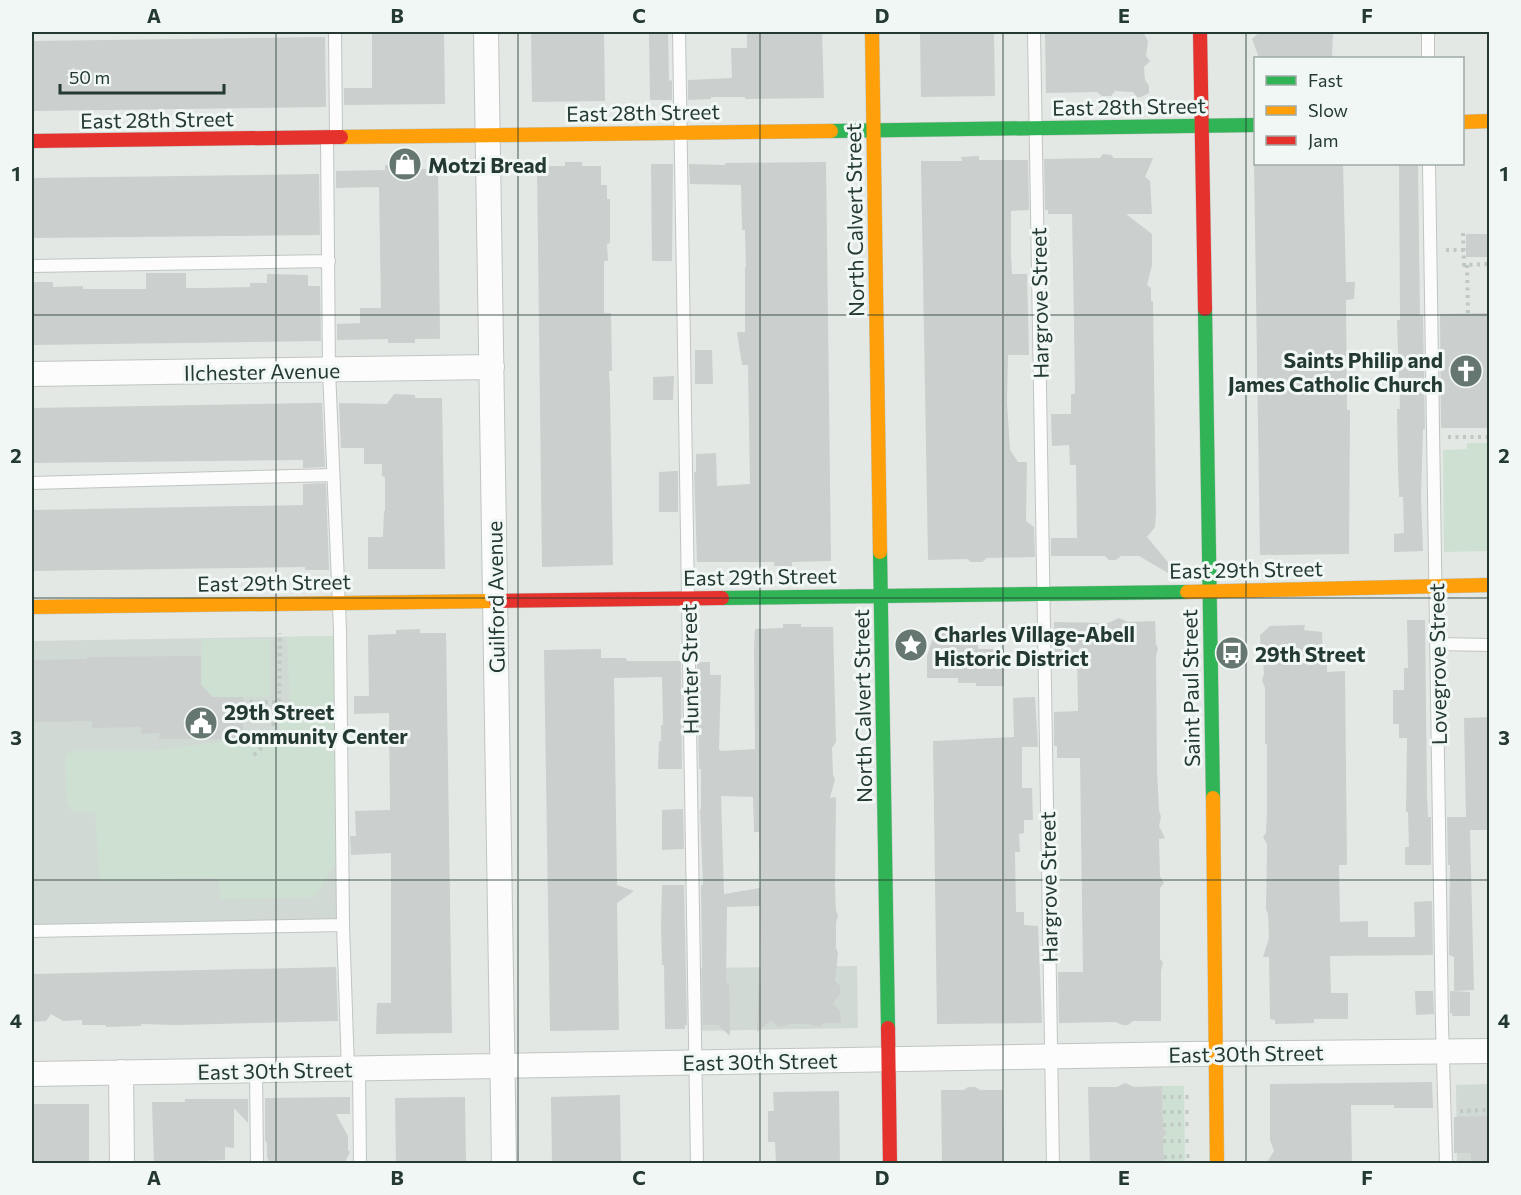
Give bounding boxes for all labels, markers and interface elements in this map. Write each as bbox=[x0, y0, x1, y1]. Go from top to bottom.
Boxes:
text: A bbox=[147, 3, 161, 27]
text: B bbox=[390, 3, 404, 27]
text: C bbox=[632, 3, 646, 27]
text: D bbox=[875, 3, 889, 27]
text: E bbox=[1118, 3, 1130, 27]
text: F bbox=[1361, 3, 1373, 27]
scale bar bbox=[60, 57, 224, 95]
legend bbox=[1254, 57, 1464, 165]
text: 50 m bbox=[69, 66, 110, 88]
text: Fast bbox=[1308, 69, 1343, 91]
street label: East 28th Street bbox=[1052, 92, 1206, 120]
street label: East 28th Street bbox=[566, 98, 720, 126]
text: Slow bbox=[1308, 99, 1348, 121]
street label: East 28th Street bbox=[80, 105, 234, 133]
street label: North Calvert Street bbox=[840, 123, 868, 317]
text: Jam bbox=[1308, 129, 1338, 151]
shop icon: Motzi Bread bbox=[387, 146, 423, 182]
place label: Motzi Bread bbox=[428, 152, 547, 177]
text: 1 bbox=[11, 161, 21, 185]
text: 1 bbox=[1499, 161, 1509, 185]
street label: Hargrove Street bbox=[1025, 227, 1053, 379]
place label: Saints Philip and James Catholic Church bbox=[1228, 347, 1443, 396]
church icon: Saints Philip and James Catholic Church bbox=[1448, 353, 1484, 389]
street label: Ilchester Avenue bbox=[184, 357, 340, 385]
text: 2 bbox=[10, 443, 22, 467]
text: 2 bbox=[1498, 443, 1510, 467]
street label: Guilford Avenue bbox=[481, 521, 509, 673]
street label: East 29th Street bbox=[1169, 555, 1323, 583]
street label: East 29th Street bbox=[683, 562, 837, 590]
street label: East 29th Street bbox=[197, 568, 351, 596]
street label: Lovegrove Street bbox=[1423, 583, 1451, 745]
street label: Hunter Street bbox=[675, 603, 703, 735]
street label: North Calvert Street bbox=[848, 609, 876, 803]
street label: Saint Paul Street bbox=[1176, 609, 1204, 767]
place label: Charles Village-Abell Historic District bbox=[934, 621, 1135, 670]
place icon: Charles Village-Abell Historic District bbox=[893, 627, 929, 663]
bus stop icon: 29th Street bbox=[1214, 635, 1250, 671]
place label: 29th Street bbox=[1255, 641, 1365, 666]
place label: 29th Street Community Center bbox=[224, 699, 408, 748]
public building icon: 29th Street Community Center bbox=[183, 705, 219, 741]
text: 3 bbox=[10, 725, 22, 749]
text: 3 bbox=[1498, 725, 1510, 749]
street label: Hargrove Street bbox=[1034, 811, 1062, 963]
text: 4 bbox=[10, 1008, 22, 1032]
text: 4 bbox=[1498, 1008, 1510, 1032]
street label: East 30th Street bbox=[1168, 1039, 1324, 1067]
street label: East 30th Street bbox=[682, 1047, 838, 1075]
street label: East 30th Street bbox=[197, 1056, 353, 1084]
text: A bbox=[147, 1165, 161, 1189]
text: B bbox=[390, 1165, 404, 1189]
text: C bbox=[632, 1165, 646, 1189]
text: D bbox=[875, 1165, 889, 1189]
text: E bbox=[1118, 1165, 1130, 1189]
text: F bbox=[1361, 1165, 1373, 1189]

